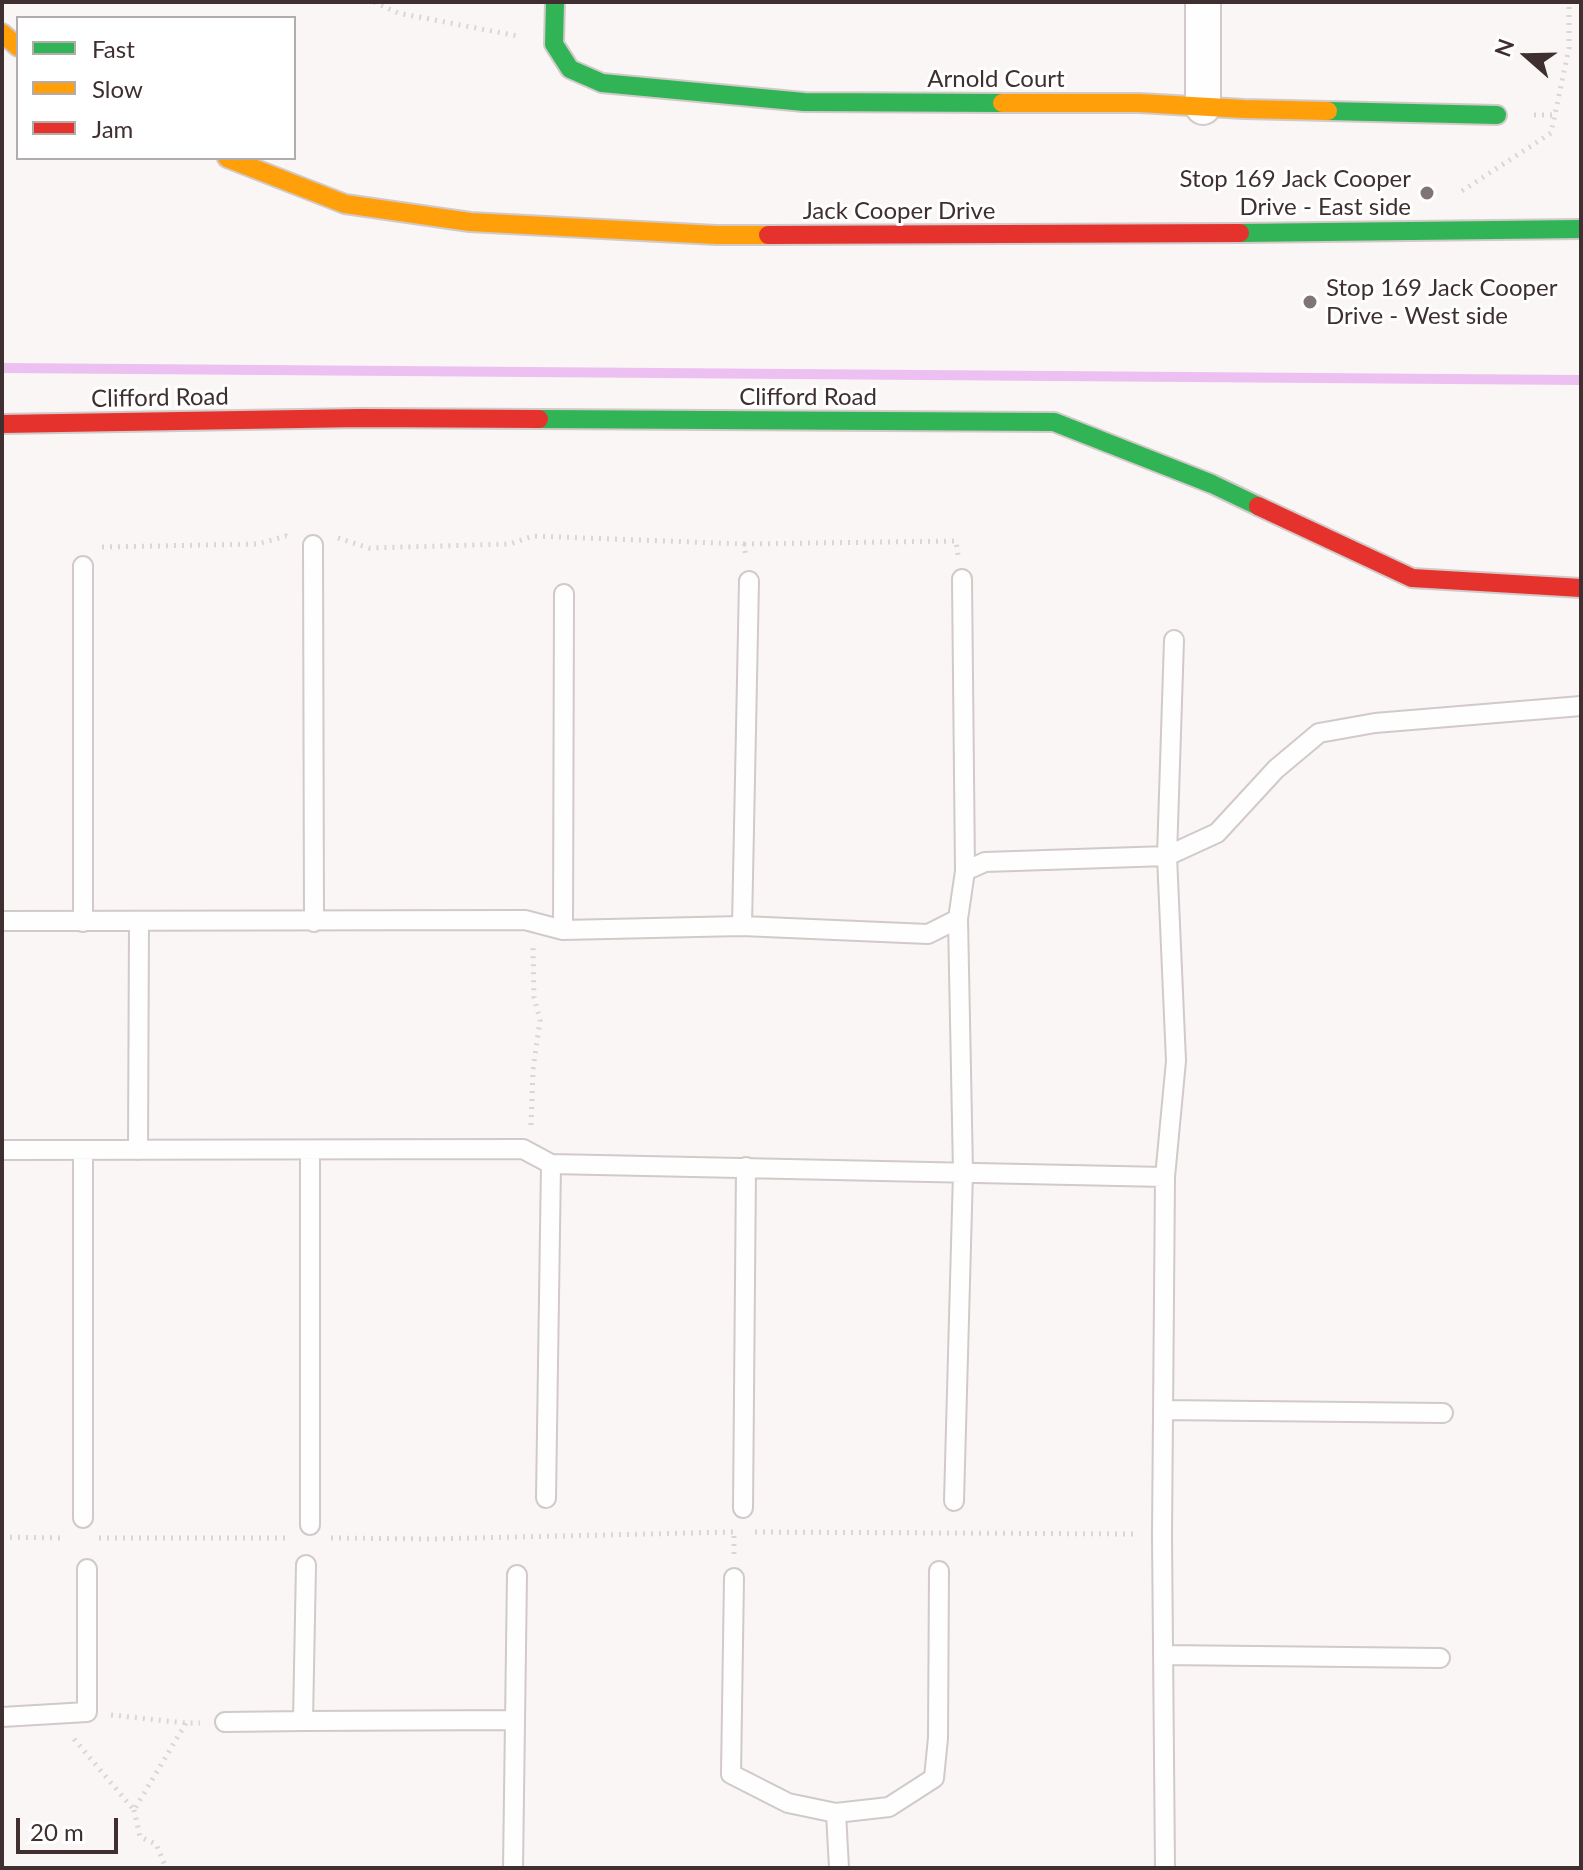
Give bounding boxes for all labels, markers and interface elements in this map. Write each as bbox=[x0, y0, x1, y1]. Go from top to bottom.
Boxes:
legend bbox=[16, 16, 296, 160]
north arrow bbox=[1487, 16, 1567, 96]
text: Fast bbox=[92, 34, 135, 63]
text: N bbox=[1488, 35, 1520, 60]
street label: Arnold Court bbox=[927, 65, 1065, 93]
text: Slow bbox=[92, 74, 143, 103]
text: Jam bbox=[92, 114, 133, 143]
place label: Stop 169 Jack Cooper Drive - East side bbox=[1180, 165, 1411, 221]
marker: Stop 169 Jack Cooper Drive - East side bbox=[1418, 184, 1436, 202]
street label: Jack Cooper Drive bbox=[803, 197, 995, 225]
place label: Stop 169 Jack Cooper Drive - West side bbox=[1326, 274, 1557, 330]
marker: Stop 169 Jack Cooper Drive - West side bbox=[1301, 293, 1319, 311]
street label: Clifford Road bbox=[91, 382, 229, 414]
street label: Clifford Road bbox=[739, 383, 877, 411]
scale bar bbox=[20, 1802, 122, 1852]
text: 20 m bbox=[30, 1817, 84, 1846]

